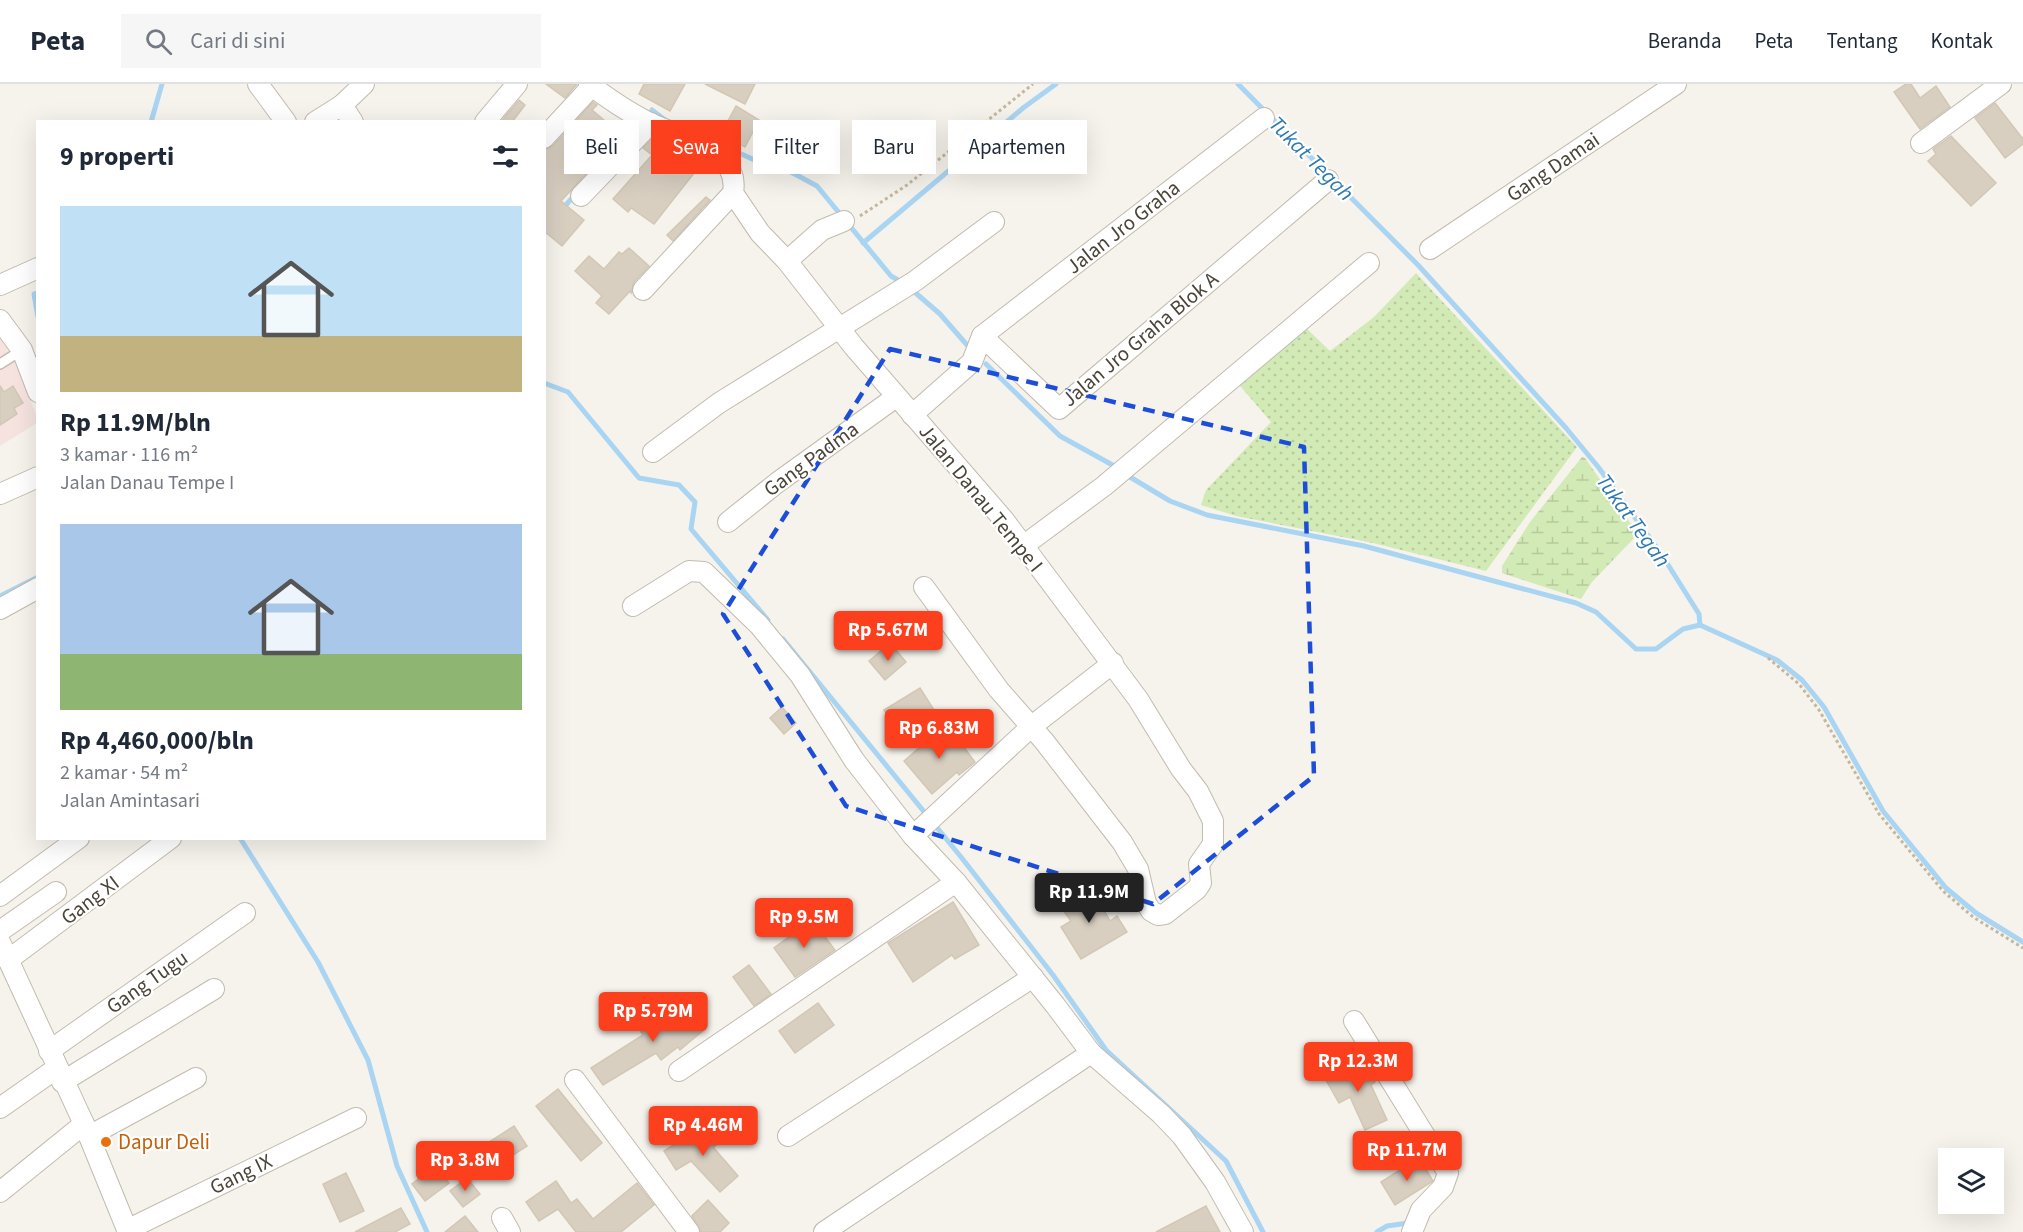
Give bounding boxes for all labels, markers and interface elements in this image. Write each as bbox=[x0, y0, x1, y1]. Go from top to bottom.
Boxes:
search box bbox=[121, 14, 541, 68]
text: Peta bbox=[30, 21, 85, 61]
icon: search bbox=[142, 25, 175, 58]
text: Cari di sini bbox=[190, 25, 285, 57]
text: Beranda bbox=[1648, 26, 1722, 56]
text: Peta bbox=[1755, 26, 1793, 56]
text: Tentang bbox=[1826, 26, 1897, 56]
text: Kontak bbox=[1930, 26, 1993, 56]
water label: Tukat Tegah bbox=[1261, 109, 1361, 209]
chip: Beli bbox=[564, 120, 639, 174]
chip: Sewa bbox=[651, 120, 741, 174]
chip: Filter bbox=[753, 120, 840, 174]
chip: Baru bbox=[852, 120, 936, 174]
chip: Apartemen bbox=[948, 120, 1087, 174]
street label: Gang Damai bbox=[1500, 125, 1606, 209]
text: 9 properti bbox=[60, 138, 174, 175]
icon: filters bbox=[489, 140, 522, 173]
street label: Jalan Jro Graha bbox=[1060, 173, 1186, 281]
icon: home bbox=[237, 245, 345, 353]
street label: Jalan Jro Graha Blok A bbox=[1055, 264, 1225, 414]
text: Rp 11.9M/bln bbox=[60, 404, 211, 441]
street label: Gang Padma bbox=[757, 414, 865, 504]
street label: Jalan Danau Tempe I bbox=[912, 417, 1050, 579]
text: 3 kamar · 116 m² bbox=[60, 441, 198, 469]
water label: Tukat Tegah bbox=[1588, 467, 1678, 574]
text: Jalan Danau Tempe I bbox=[60, 469, 234, 497]
icon: home bbox=[237, 563, 345, 671]
pin: Rp 5.67M bbox=[826, 611, 950, 662]
text: Rp 5.67M bbox=[848, 616, 928, 644]
pin: Rp 6.83M bbox=[877, 709, 1001, 760]
text: Rp 6.83M bbox=[899, 714, 979, 742]
text: Rp 4,460,000/bln bbox=[60, 722, 254, 759]
text: 2 kamar · 54 m² bbox=[60, 759, 188, 787]
text: Jalan Amintasari bbox=[60, 787, 200, 815]
street label: Gang XI bbox=[55, 868, 125, 932]
pin: Rp 11.9M bbox=[1027, 873, 1151, 924]
text: Rp 11.9M bbox=[1049, 878, 1129, 906]
pin: Rp 9.5M bbox=[749, 898, 859, 949]
text: Rp 9.5M bbox=[769, 903, 839, 931]
street label: Gang Tugu bbox=[100, 943, 194, 1021]
pin: Rp 5.79M bbox=[591, 992, 715, 1043]
text: Rp 5.79M bbox=[613, 997, 693, 1025]
pin: Rp 12.3M bbox=[1296, 1042, 1420, 1093]
text: Rp 12.3M bbox=[1318, 1047, 1398, 1075]
pin: Rp 4.46M bbox=[641, 1106, 765, 1157]
text: Rp 4.46M bbox=[663, 1111, 743, 1139]
place label: Dapur Deli bbox=[118, 1127, 210, 1157]
pin: Rp 11.7M bbox=[1345, 1131, 1469, 1182]
marker: Dapur Deli bbox=[99, 1135, 113, 1149]
text: Rp 11.7M bbox=[1367, 1136, 1447, 1164]
pin: Rp 3.8M bbox=[410, 1141, 520, 1192]
street label: Gang IX bbox=[205, 1146, 277, 1202]
text: Rp 3.8M bbox=[430, 1146, 500, 1174]
map controls bbox=[1938, 1148, 2004, 1214]
button: layers bbox=[1938, 1148, 2004, 1214]

